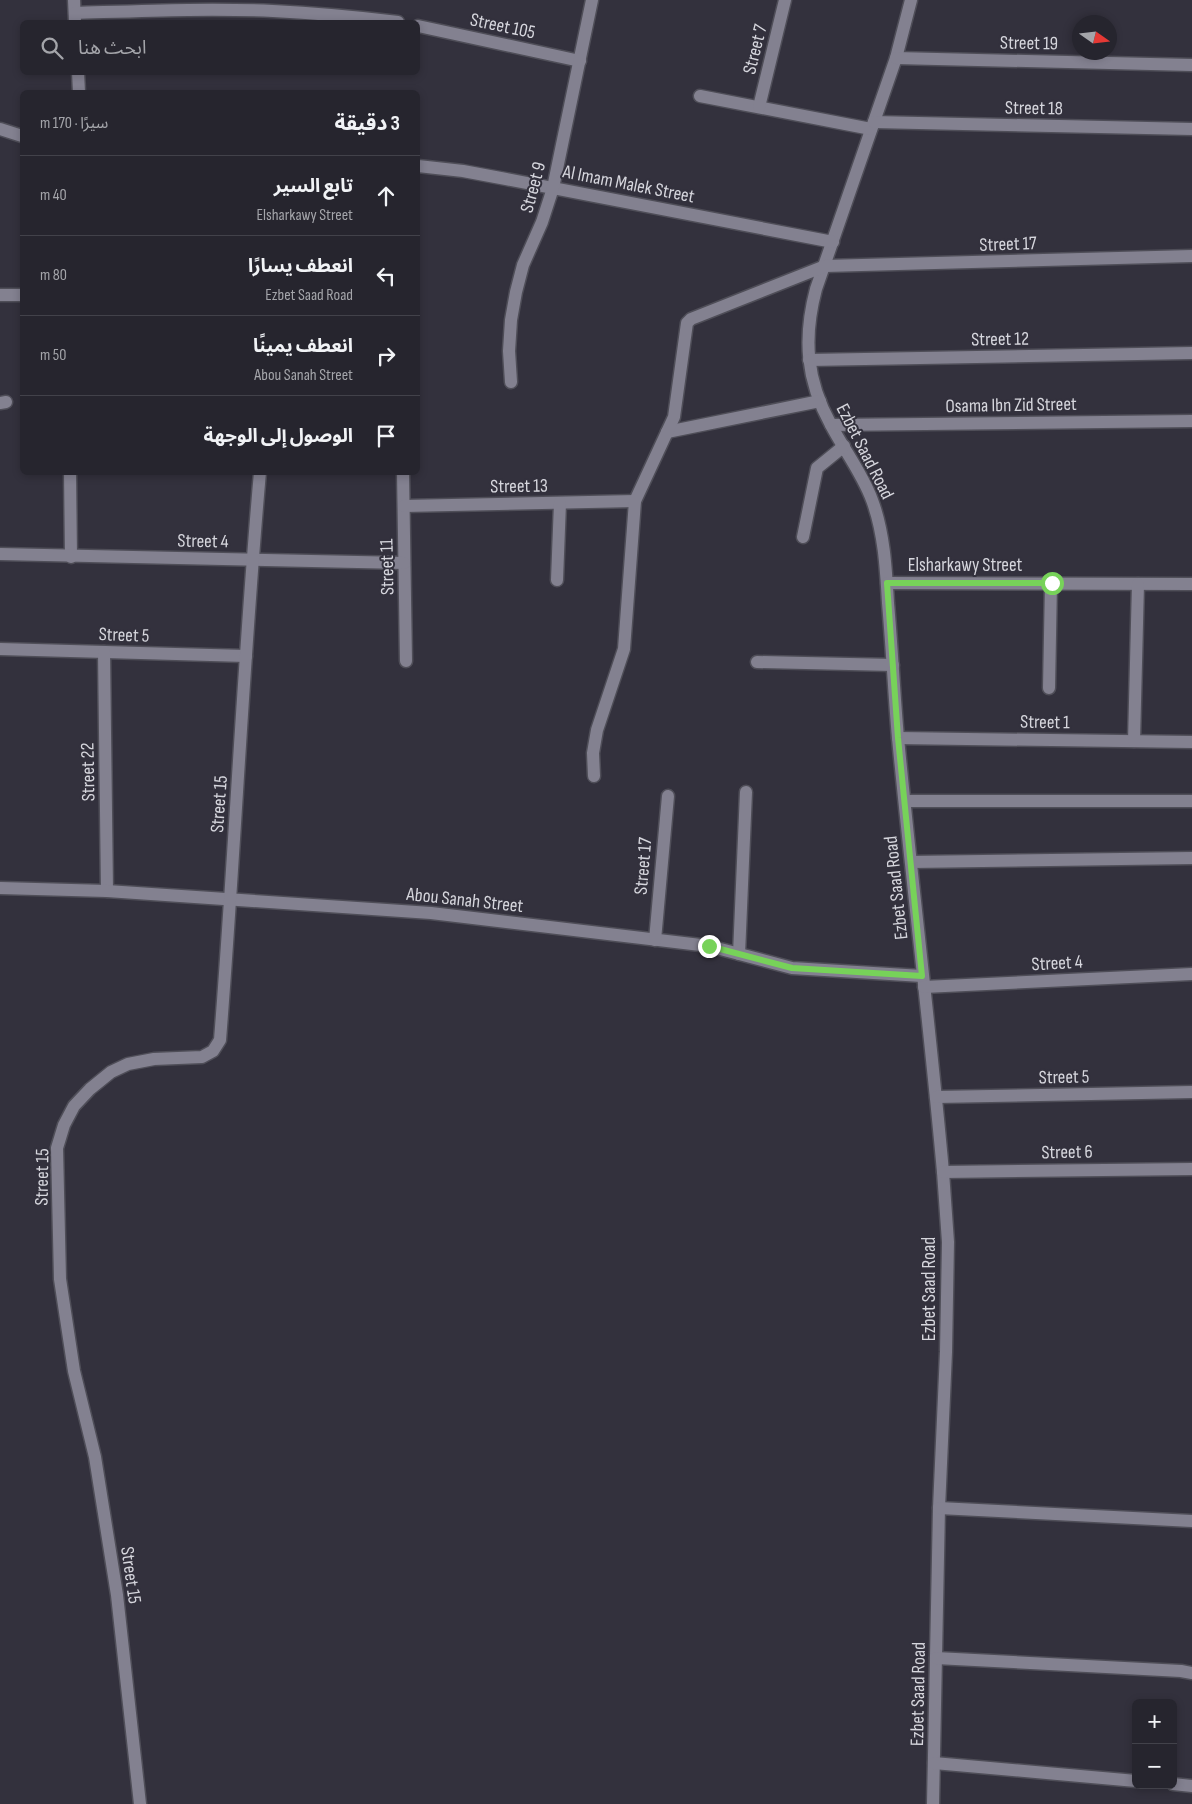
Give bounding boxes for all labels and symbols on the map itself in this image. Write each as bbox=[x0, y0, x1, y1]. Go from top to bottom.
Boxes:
street label: Street 105 bbox=[468, 8, 537, 45]
north arrow bbox=[1072, 15, 1117, 60]
street label: Street 7 bbox=[738, 22, 773, 77]
street label: Street 19 bbox=[1000, 31, 1058, 56]
street label: Street 18 bbox=[1005, 96, 1063, 121]
street label: Street 9 bbox=[516, 160, 551, 215]
street label: Al Imam Malek Street bbox=[560, 160, 697, 209]
street label: Street 17 bbox=[979, 232, 1037, 257]
street label: Street 12 bbox=[971, 327, 1029, 352]
street label: Osama Ibn Zid Street bbox=[945, 393, 1077, 418]
street label: Ezbet Saad Road bbox=[831, 400, 899, 503]
street label: Street 13 bbox=[490, 474, 548, 499]
street label: Street 4 bbox=[177, 530, 229, 553]
street label: Street 11 bbox=[376, 538, 399, 595]
street label: Elsharkawy Street bbox=[908, 554, 1023, 577]
route start bbox=[1041, 572, 1064, 595]
street label: Street 5 bbox=[98, 623, 150, 648]
street label: Street 1 bbox=[1020, 711, 1070, 734]
street label: Street 22 bbox=[76, 742, 101, 802]
street label: Street 15 bbox=[206, 775, 233, 834]
street label: Ezbet Saad Road bbox=[880, 835, 913, 941]
street label: Street 17 bbox=[630, 836, 657, 896]
street label: Abou Sanah Street bbox=[404, 883, 525, 918]
route end bbox=[698, 935, 721, 958]
street label: Street 4 bbox=[1031, 951, 1083, 976]
street label: Street 5 bbox=[1038, 1066, 1090, 1089]
street label: Street 6 bbox=[1041, 1141, 1093, 1164]
street label: Street 15 bbox=[31, 1148, 54, 1206]
street label: Ezbet Saad Road bbox=[918, 1237, 941, 1341]
street label: Street 15 bbox=[115, 1545, 146, 1605]
street label: Ezbet Saad Road bbox=[906, 1642, 931, 1746]

